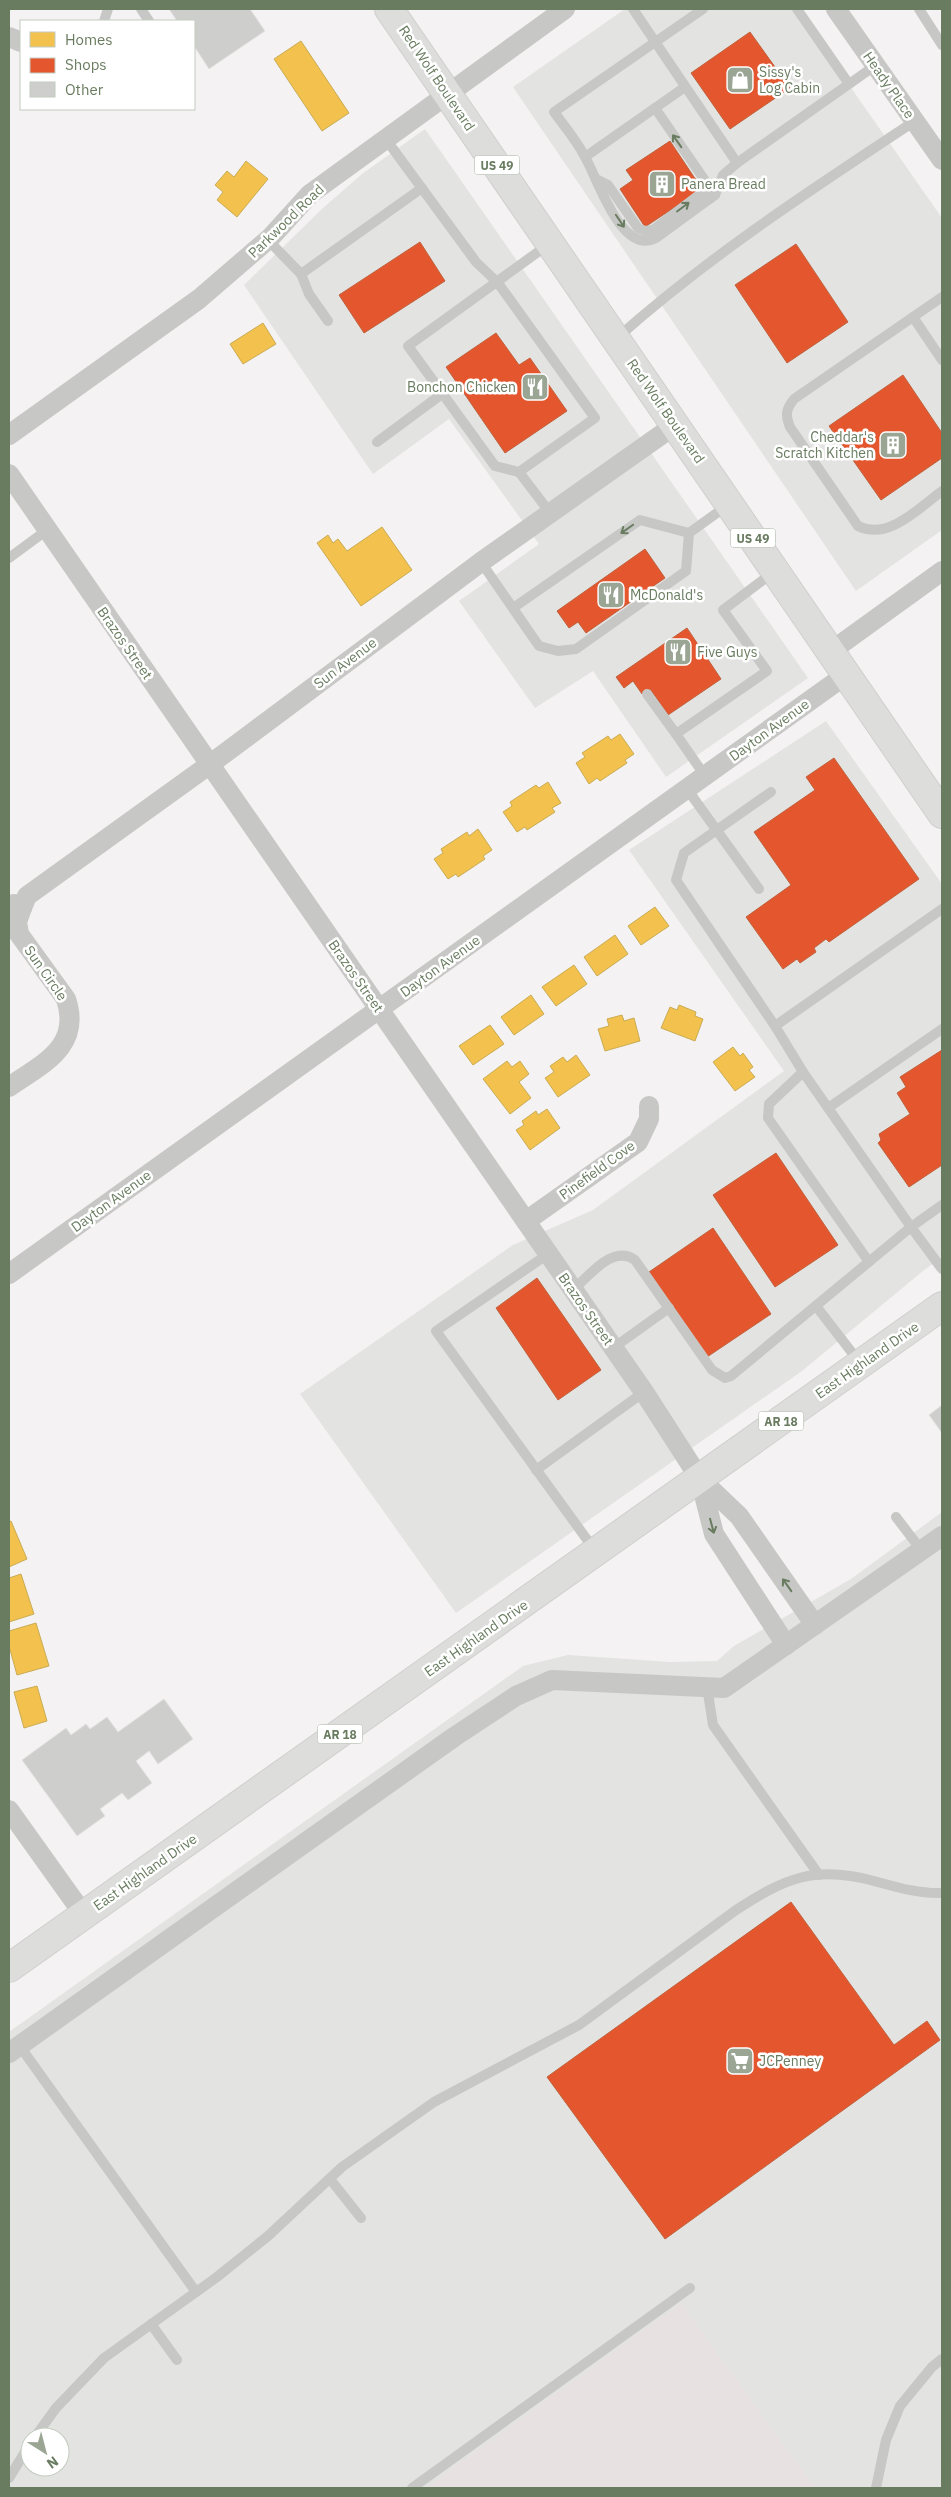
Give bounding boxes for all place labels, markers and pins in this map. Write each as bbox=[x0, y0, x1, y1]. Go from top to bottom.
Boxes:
place label: Sissy's Log Cabin bbox=[759, 63, 820, 97]
shop icon: Sissy's Log Cabin bbox=[725, 65, 755, 95]
building icon: Panera Bread bbox=[647, 169, 677, 199]
place label: Panera Bread bbox=[681, 175, 766, 193]
restaurant icon: Bonchon Chicken bbox=[520, 372, 550, 402]
place label: Bonchon Chicken bbox=[407, 378, 516, 396]
place label: Cheddar's Scratch Kitchen bbox=[775, 428, 874, 462]
building icon: Cheddar's Scratch Kitchen bbox=[878, 430, 908, 460]
restaurant icon: McDonald's bbox=[596, 580, 626, 610]
place label: McDonald's bbox=[630, 586, 703, 604]
restaurant icon: Five Guys bbox=[663, 637, 693, 667]
place label: Five Guys bbox=[697, 643, 758, 661]
supermarket icon: JCPenney bbox=[725, 2046, 755, 2076]
place label: JCPenney bbox=[759, 2052, 821, 2070]

